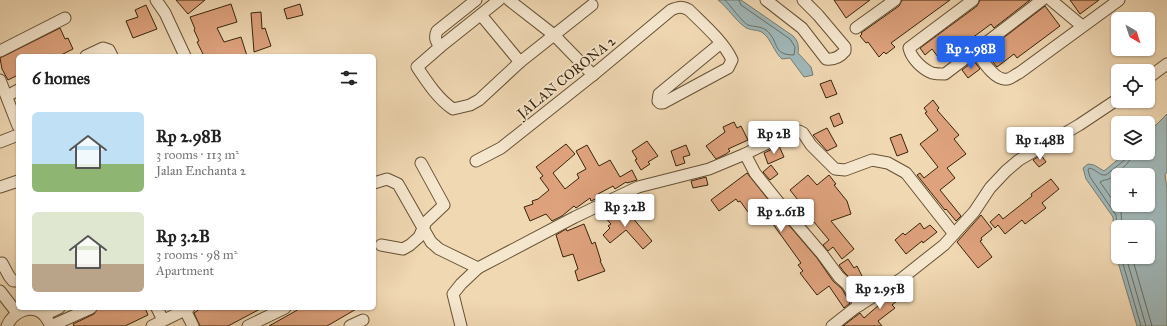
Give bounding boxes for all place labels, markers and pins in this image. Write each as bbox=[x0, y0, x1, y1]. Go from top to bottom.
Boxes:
pin: Rp 2.98B bbox=[930, 36, 1012, 70]
pin: Rp 2B bbox=[746, 121, 802, 155]
pin: Rp 1.48B bbox=[999, 127, 1081, 161]
pin: Rp 3.2B bbox=[588, 194, 662, 228]
pin: Rp 2.61B bbox=[740, 199, 822, 233]
pin: Rp 2.95B bbox=[839, 276, 921, 310]

